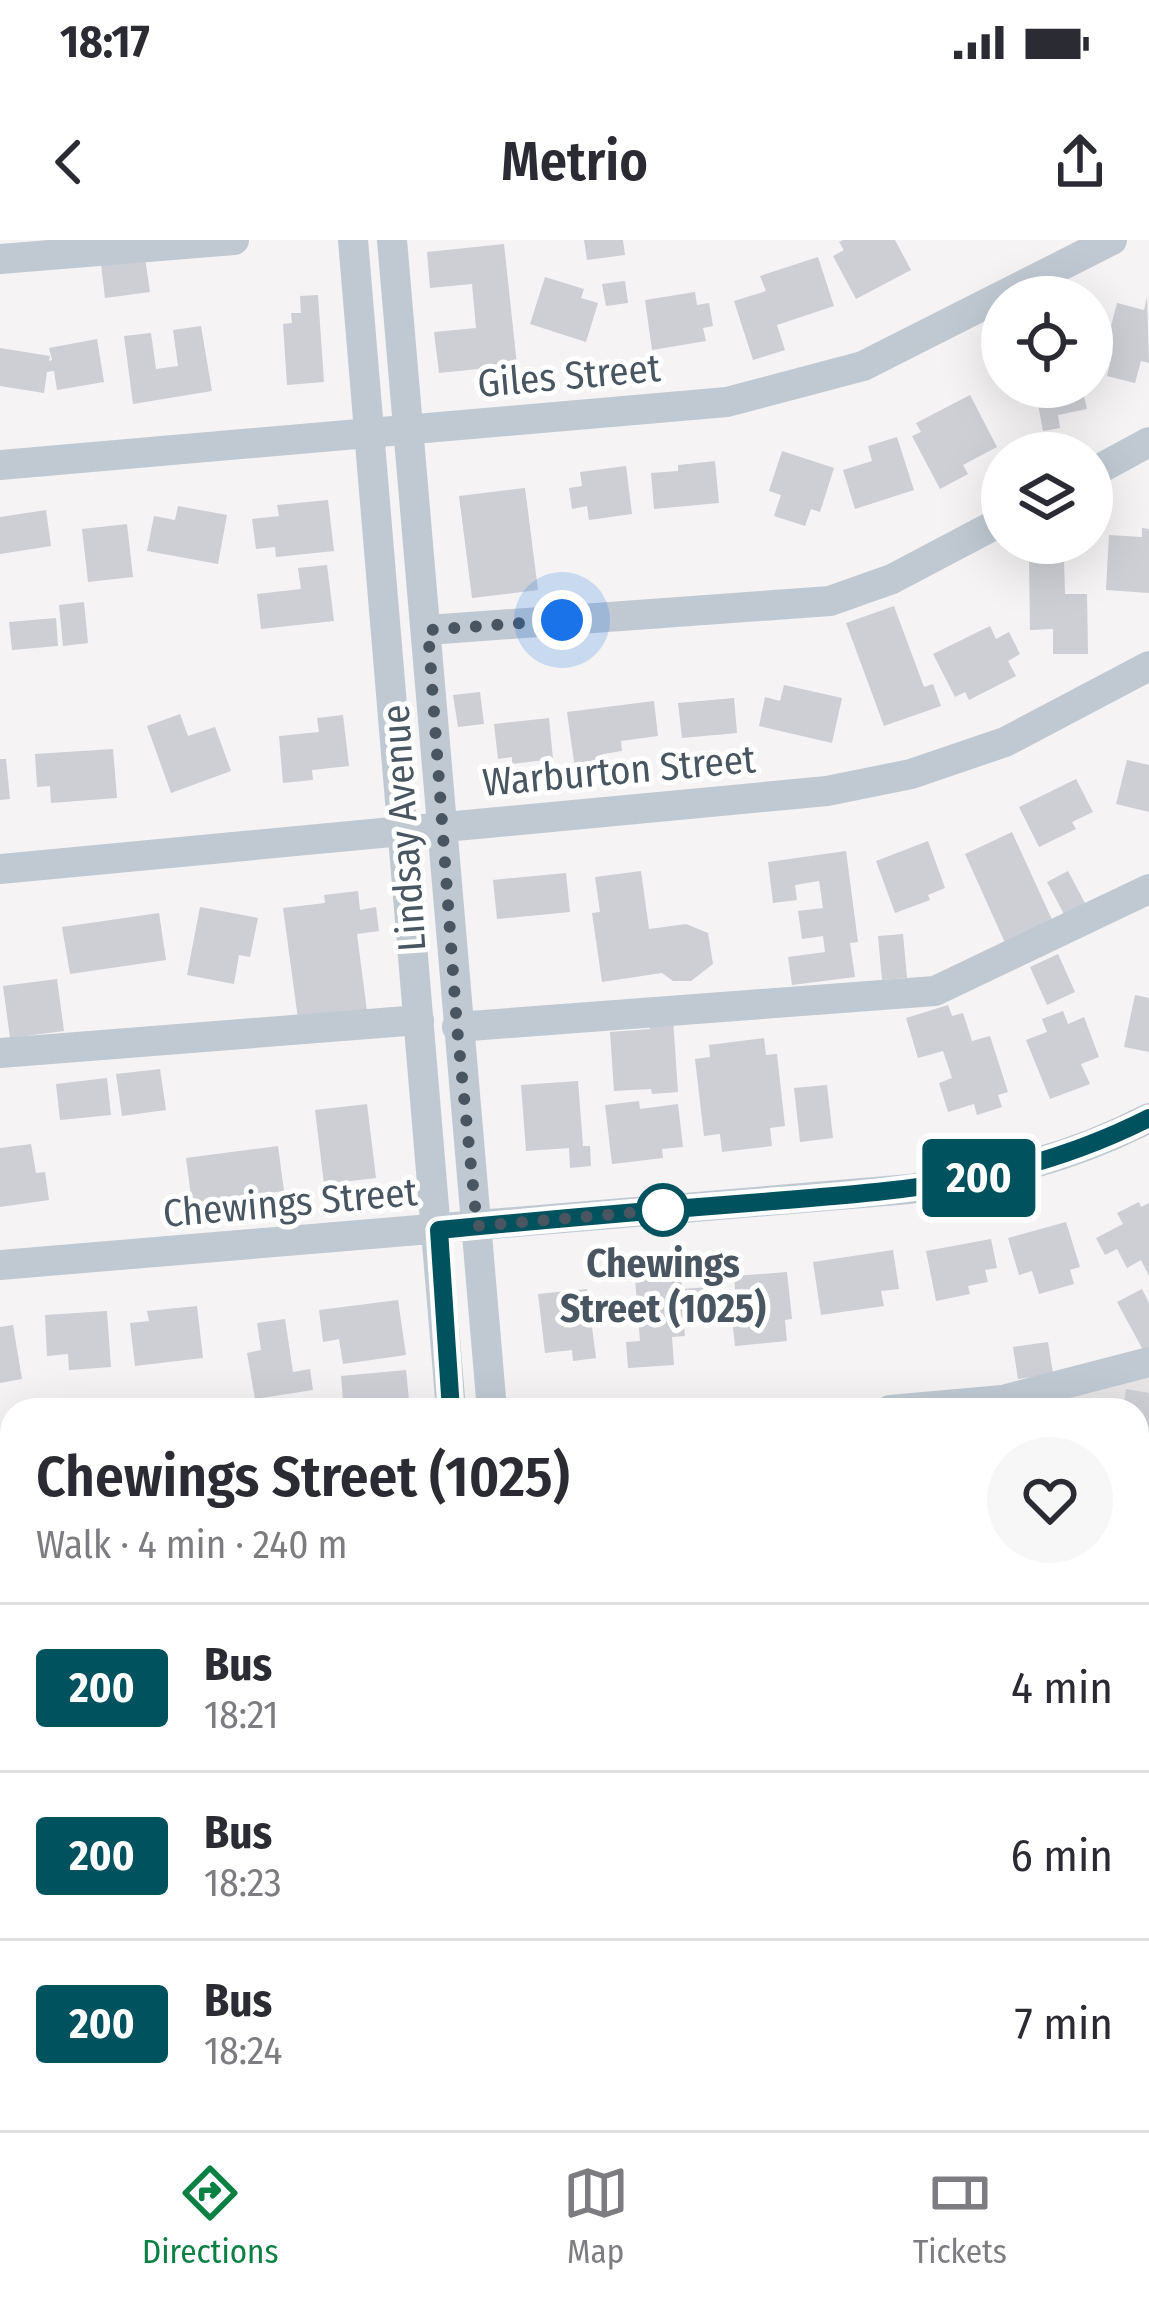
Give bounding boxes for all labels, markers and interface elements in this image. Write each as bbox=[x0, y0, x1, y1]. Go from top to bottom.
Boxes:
text: 18:17 bbox=[60, 15, 150, 69]
icon: back bbox=[36, 129, 102, 195]
icon: share bbox=[1047, 129, 1113, 195]
text: Metrio bbox=[501, 130, 648, 194]
map controls bbox=[981, 276, 1113, 564]
button: locate bbox=[981, 276, 1113, 408]
street label: Giles Street bbox=[476, 345, 663, 407]
button: layers bbox=[981, 432, 1113, 564]
your location bbox=[532, 590, 592, 650]
street label: Lindsay Avenue bbox=[372, 703, 436, 953]
street label: Warburton Street bbox=[481, 736, 758, 806]
line badge: 200 bbox=[910, 1139, 1048, 1217]
text: 200 bbox=[946, 1153, 1012, 1203]
street label: Chewings Street bbox=[161, 1169, 419, 1237]
marker: Chewings Street (1025) bbox=[638, 1185, 688, 1235]
place label: Chewings Street (1025) bbox=[560, 1241, 766, 1332]
button: heart bbox=[987, 1437, 1113, 1563]
text: Chewings Street (1025) bbox=[36, 1443, 570, 1511]
text: Walk · 4 min · 240 m bbox=[36, 1522, 348, 1568]
text: Bus bbox=[204, 1638, 272, 1692]
text: 4 min bbox=[1011, 1661, 1113, 1715]
text: 200 bbox=[69, 1663, 135, 1713]
text: 18:21 bbox=[204, 1692, 279, 1738]
text: Bus bbox=[204, 1806, 272, 1860]
text: 6 min bbox=[1010, 1829, 1113, 1883]
text: 200 bbox=[69, 1831, 135, 1881]
text: 18:23 bbox=[204, 1860, 282, 1906]
text: Bus bbox=[204, 1974, 272, 2028]
text: 7 min bbox=[1015, 1997, 1113, 2051]
text: 200 bbox=[69, 1999, 135, 2049]
text: 18:24 bbox=[204, 2028, 282, 2074]
tab: Directions bbox=[142, 2160, 279, 2272]
tab: Map bbox=[563, 2160, 629, 2272]
tab: Tickets bbox=[913, 2160, 1007, 2272]

